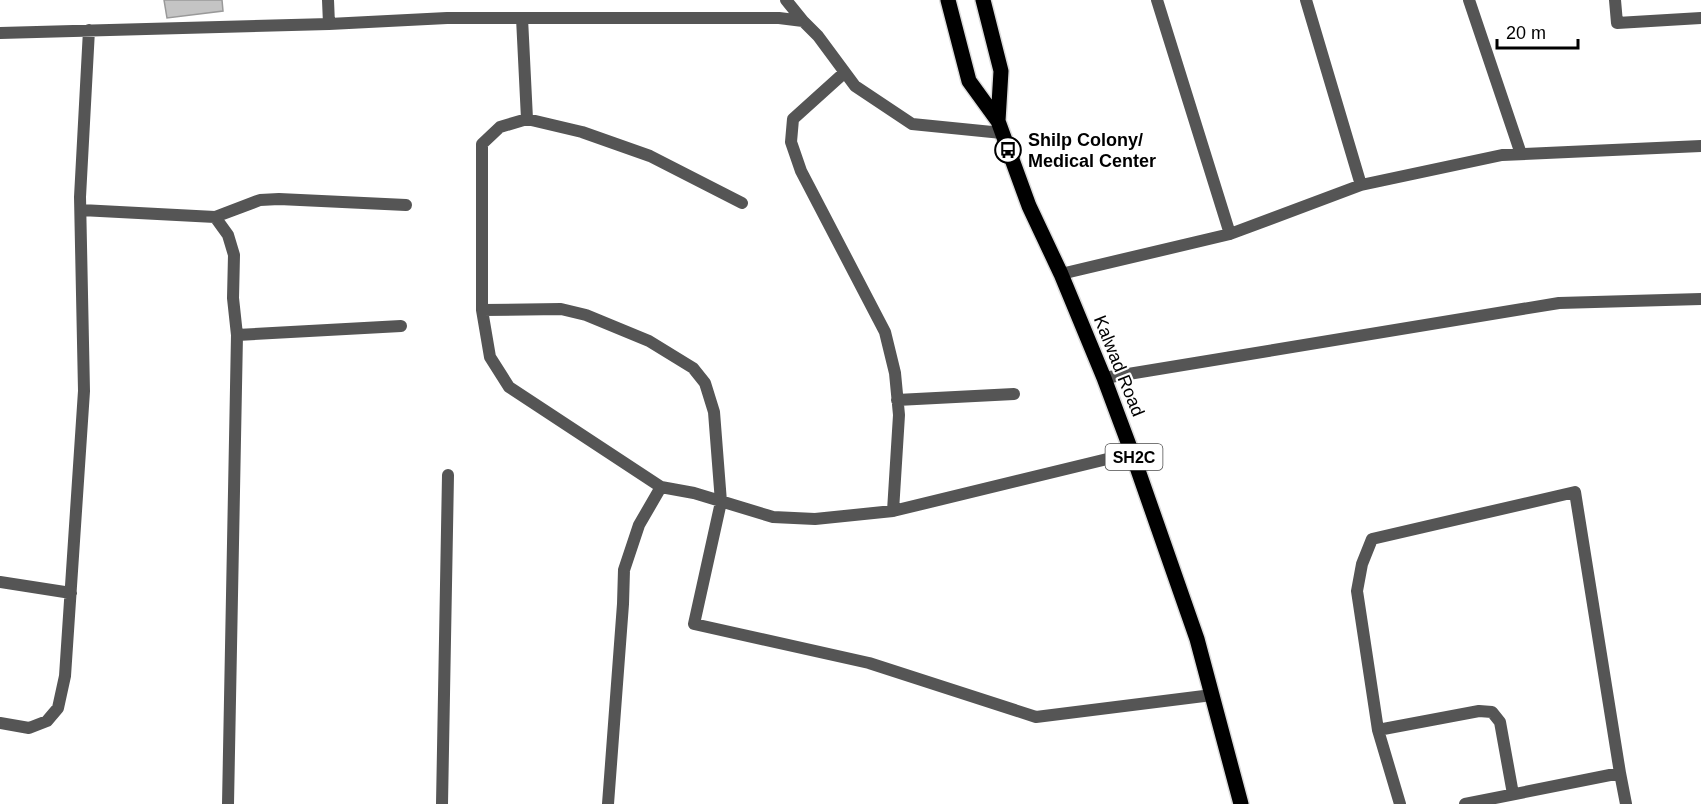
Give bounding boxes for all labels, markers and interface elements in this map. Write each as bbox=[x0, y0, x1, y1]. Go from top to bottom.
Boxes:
scale bar bbox=[1497, 12, 1578, 50]
text: 20 m bbox=[1506, 23, 1546, 43]
place label: Shilp Colony/ Medical Center bbox=[1028, 130, 1156, 171]
bus stop icon: Shilp Colony/ Medical Center bbox=[993, 135, 1023, 165]
street label: Kalwad Road bbox=[1090, 313, 1148, 419]
road number: SH2C bbox=[1106, 444, 1162, 470]

